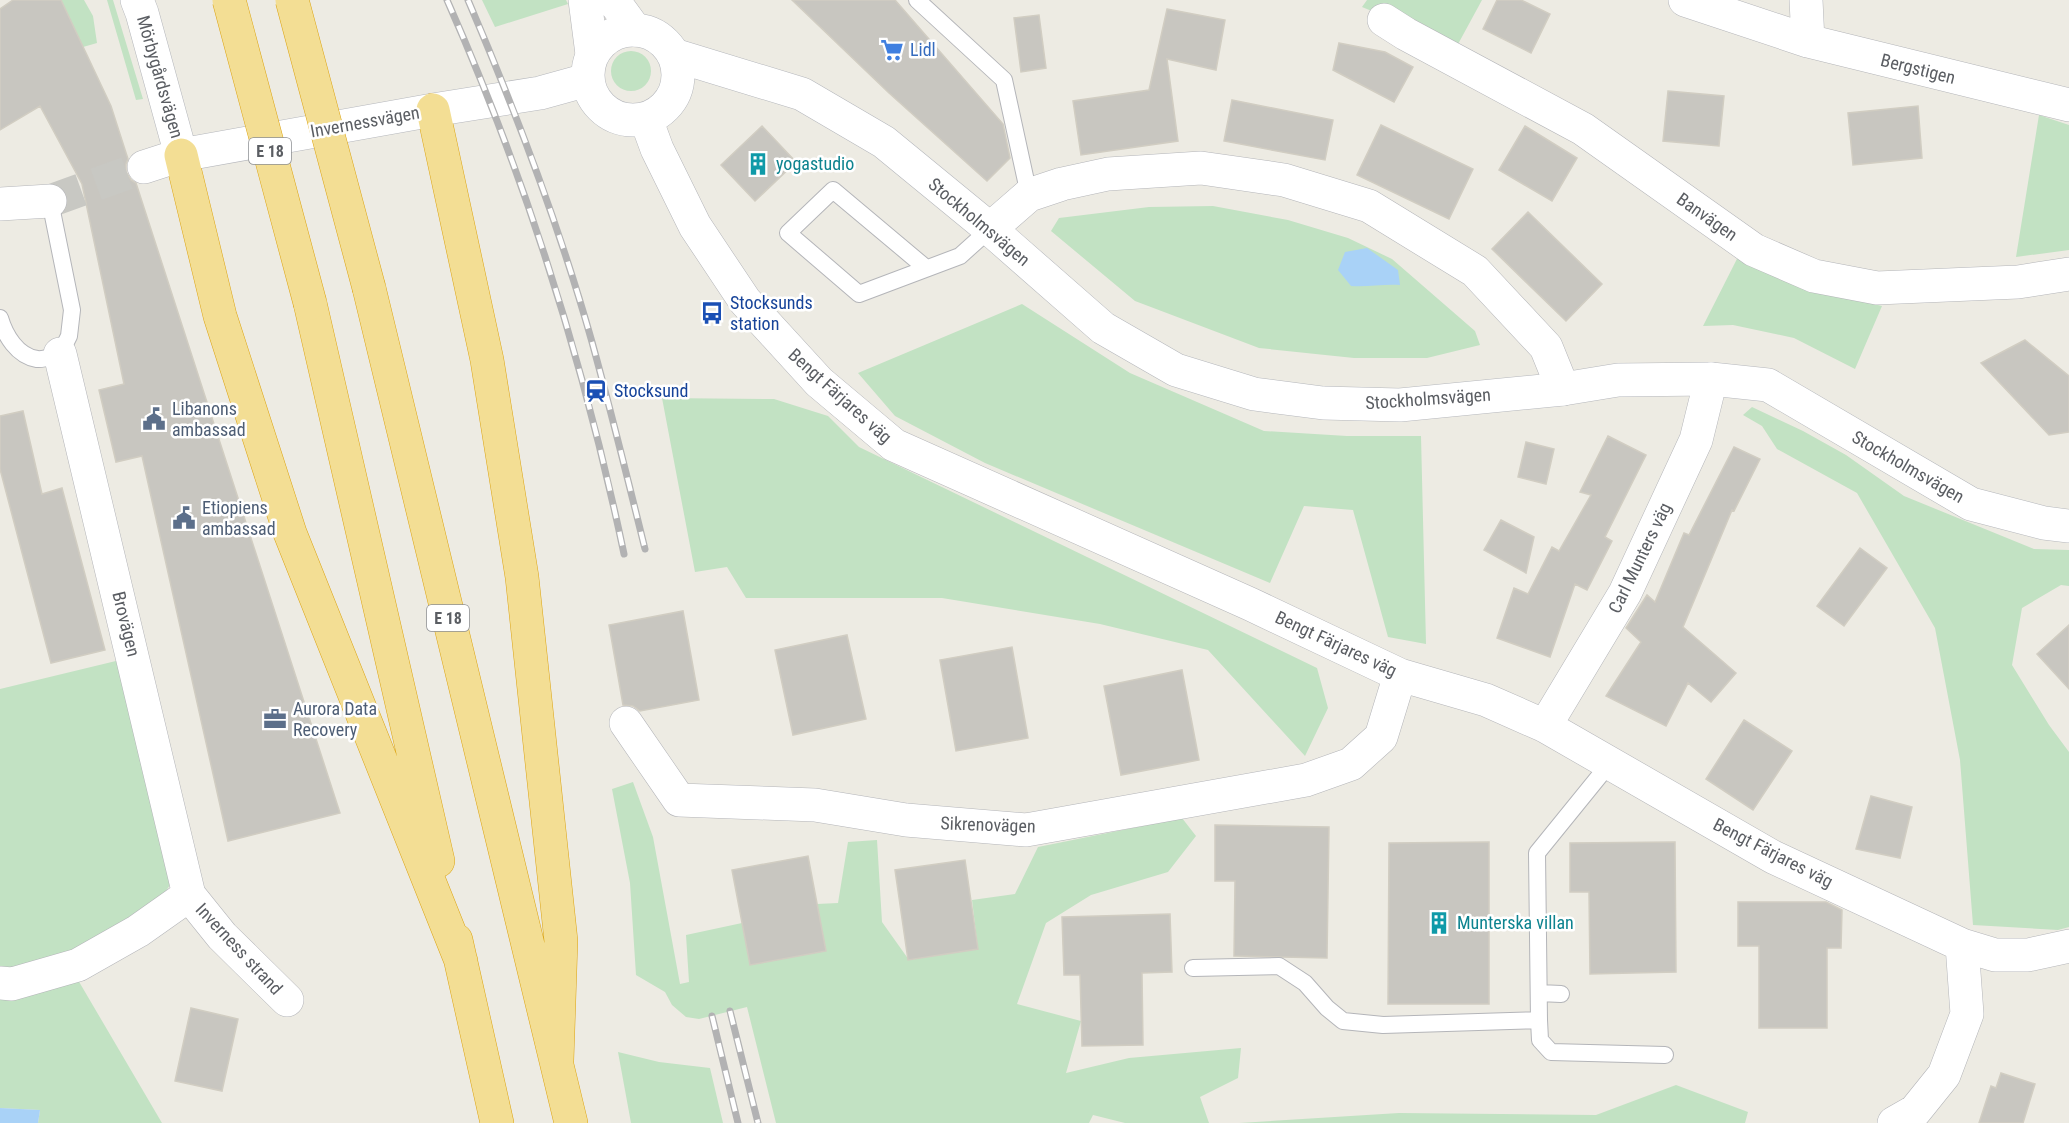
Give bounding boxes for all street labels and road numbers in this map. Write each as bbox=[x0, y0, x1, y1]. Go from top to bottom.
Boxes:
street label: Mörbygårdsvägen bbox=[133, 13, 188, 141]
street label: Bergstigen bbox=[1879, 49, 1958, 88]
street label: Invernessvägen bbox=[309, 102, 421, 141]
road number: E 18 bbox=[249, 138, 291, 164]
street label: Stockholmsvägen bbox=[924, 173, 1034, 270]
street label: Banvägen bbox=[1673, 188, 1742, 245]
street label: Bengt Färjares väg bbox=[784, 344, 896, 447]
street label: Stockholmsvägen bbox=[1364, 384, 1491, 413]
street label: Stockholmsvägen bbox=[1849, 426, 1968, 507]
street label: Carl Munters väg bbox=[1604, 499, 1675, 616]
street label: Brovägen bbox=[108, 589, 145, 659]
road number: E 18 bbox=[427, 605, 469, 631]
street label: Bengt Färjares väg bbox=[1272, 606, 1400, 681]
street label: Sikrenovägen bbox=[940, 812, 1036, 837]
street label: Bengt Färjares väg bbox=[1710, 813, 1837, 892]
street label: Inverness strand bbox=[192, 899, 287, 999]

